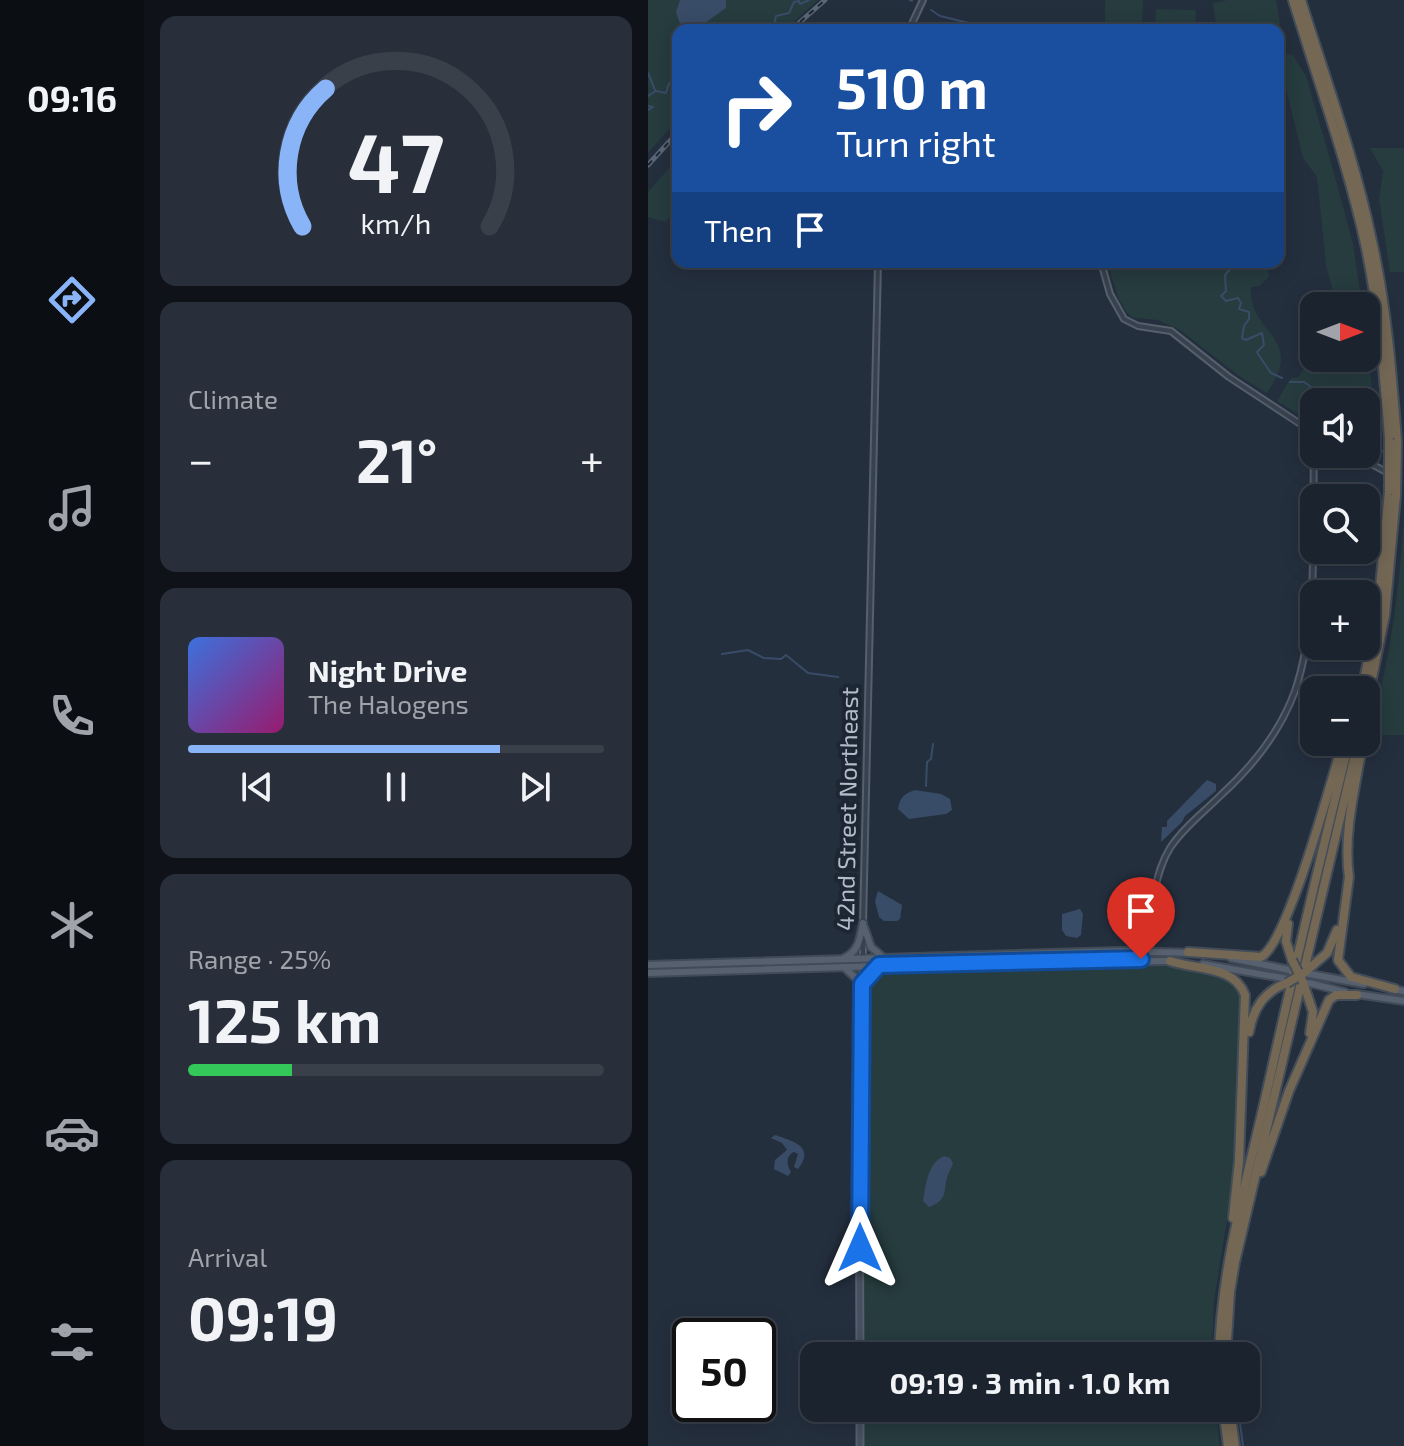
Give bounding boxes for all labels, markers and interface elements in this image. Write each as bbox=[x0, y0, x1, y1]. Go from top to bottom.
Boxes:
text: 510 m bbox=[836, 53, 988, 120]
icon: right bbox=[704, 56, 808, 160]
text: 09:16 bbox=[27, 76, 117, 119]
text: 47 bbox=[348, 110, 444, 210]
text: Turn right bbox=[836, 121, 996, 164]
text: km/h bbox=[361, 205, 431, 240]
icon: arrive bbox=[788, 208, 832, 252]
text: Then bbox=[704, 212, 772, 248]
icon: directions bbox=[44, 272, 100, 328]
north arrow bbox=[1300, 292, 1380, 372]
map controls bbox=[1300, 292, 1380, 756]
text: Climate bbox=[188, 383, 278, 414]
button: sound bbox=[1300, 388, 1380, 468]
text: 21° bbox=[356, 423, 437, 495]
text: − bbox=[188, 432, 214, 485]
text: + bbox=[580, 432, 604, 485]
icon: music bbox=[44, 480, 100, 536]
button: search bbox=[1300, 484, 1380, 564]
button: + bbox=[1300, 580, 1380, 660]
text: Night Drive bbox=[308, 652, 467, 688]
button: − bbox=[1300, 676, 1380, 756]
street label: 42nd Street Northeast bbox=[830, 687, 863, 931]
icon: phone bbox=[44, 688, 100, 744]
text: The Halogens bbox=[308, 688, 469, 719]
icon: previous bbox=[235, 765, 279, 809]
icon: pause bbox=[374, 765, 418, 809]
icon: next bbox=[513, 765, 557, 809]
pin bbox=[1107, 877, 1175, 959]
icon: arrive bbox=[1119, 889, 1163, 933]
icon: climate bbox=[44, 897, 100, 953]
text: Range · 25% bbox=[188, 943, 331, 974]
text: 125 km bbox=[188, 983, 381, 1055]
icon: car bbox=[44, 1105, 100, 1161]
position arrow bbox=[818, 1206, 902, 1290]
text: Arrival bbox=[188, 1241, 267, 1272]
text: 09:19 bbox=[188, 1281, 338, 1353]
icon: filters bbox=[44, 1314, 100, 1370]
speed limit sign: 50 bbox=[672, 1318, 776, 1422]
text: 09:19 · 3 min · 1.0 km bbox=[889, 1364, 1171, 1400]

